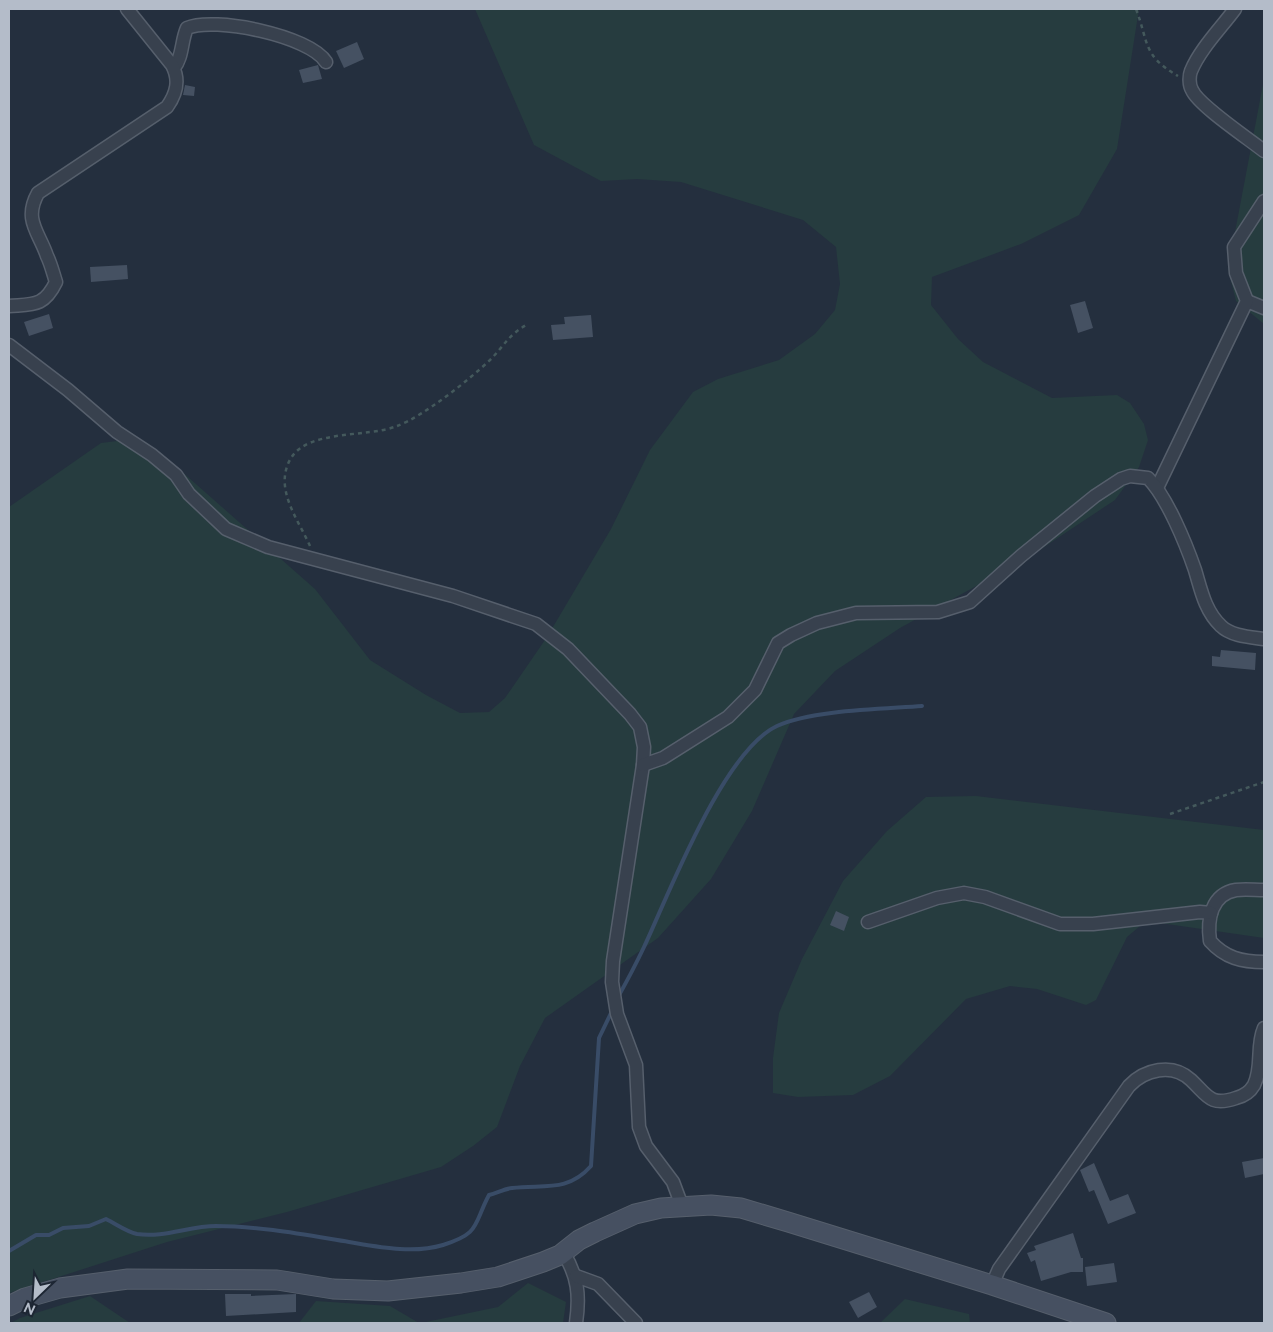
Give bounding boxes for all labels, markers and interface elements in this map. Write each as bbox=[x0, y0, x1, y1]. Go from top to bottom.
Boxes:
north arrow bbox=[10, 1272, 60, 1322]
text: N bbox=[21, 1299, 38, 1318]

